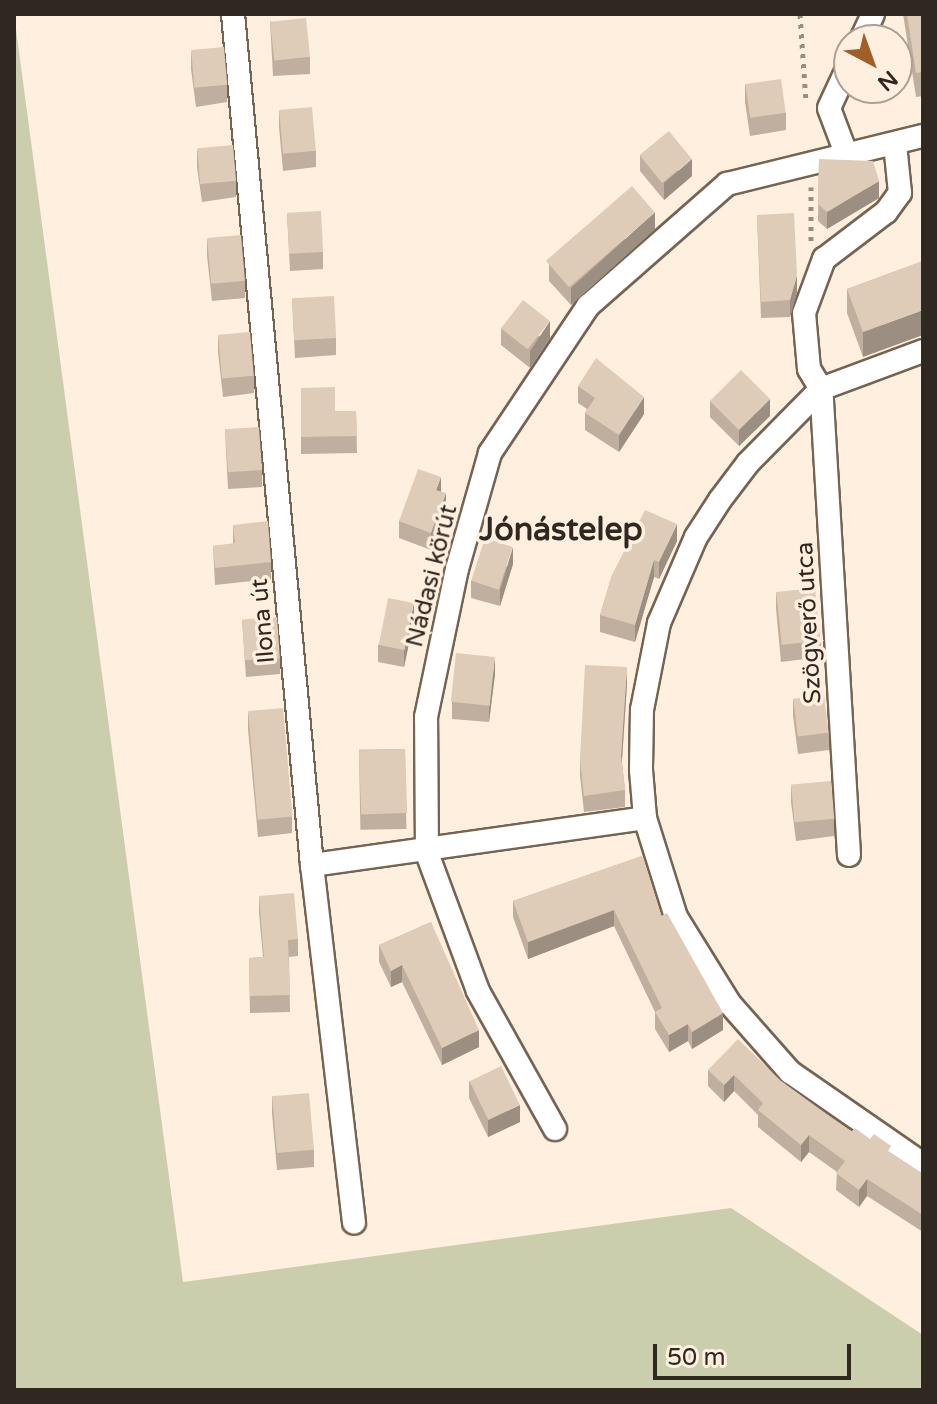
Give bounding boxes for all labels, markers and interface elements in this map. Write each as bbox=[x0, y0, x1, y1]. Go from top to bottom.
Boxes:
north arrow bbox=[833, 24, 913, 104]
text: N bbox=[872, 65, 903, 96]
street label: Nádasi körút bbox=[400, 502, 464, 650]
district label: Jónástelep bbox=[479, 511, 643, 549]
street label: Szögverő utca bbox=[790, 541, 828, 705]
street label: Ilona út bbox=[245, 577, 281, 665]
scale bar bbox=[657, 1328, 855, 1378]
text: 50 m bbox=[667, 1343, 725, 1372]

